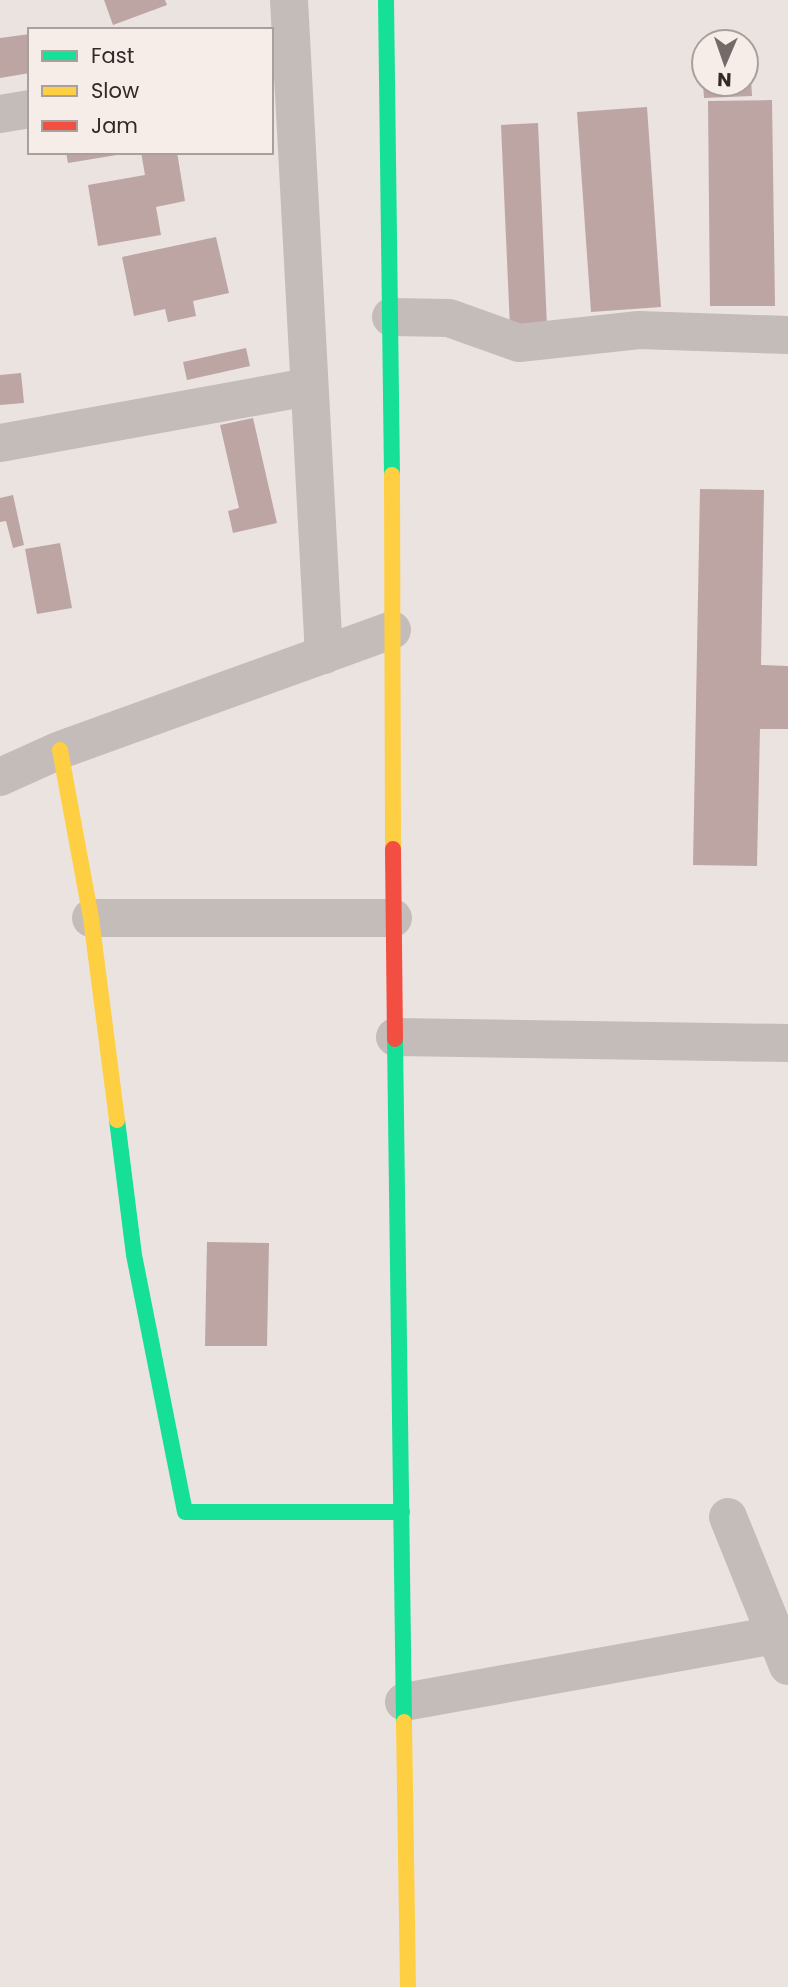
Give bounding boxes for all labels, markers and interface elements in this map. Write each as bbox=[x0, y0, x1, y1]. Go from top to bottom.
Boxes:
legend bbox=[28, 28, 273, 154]
north arrow bbox=[690, 28, 760, 98]
text: Fast bbox=[91, 41, 134, 70]
text: N bbox=[717, 66, 732, 93]
text: Slow bbox=[91, 76, 139, 105]
text: Jam bbox=[91, 111, 138, 140]

